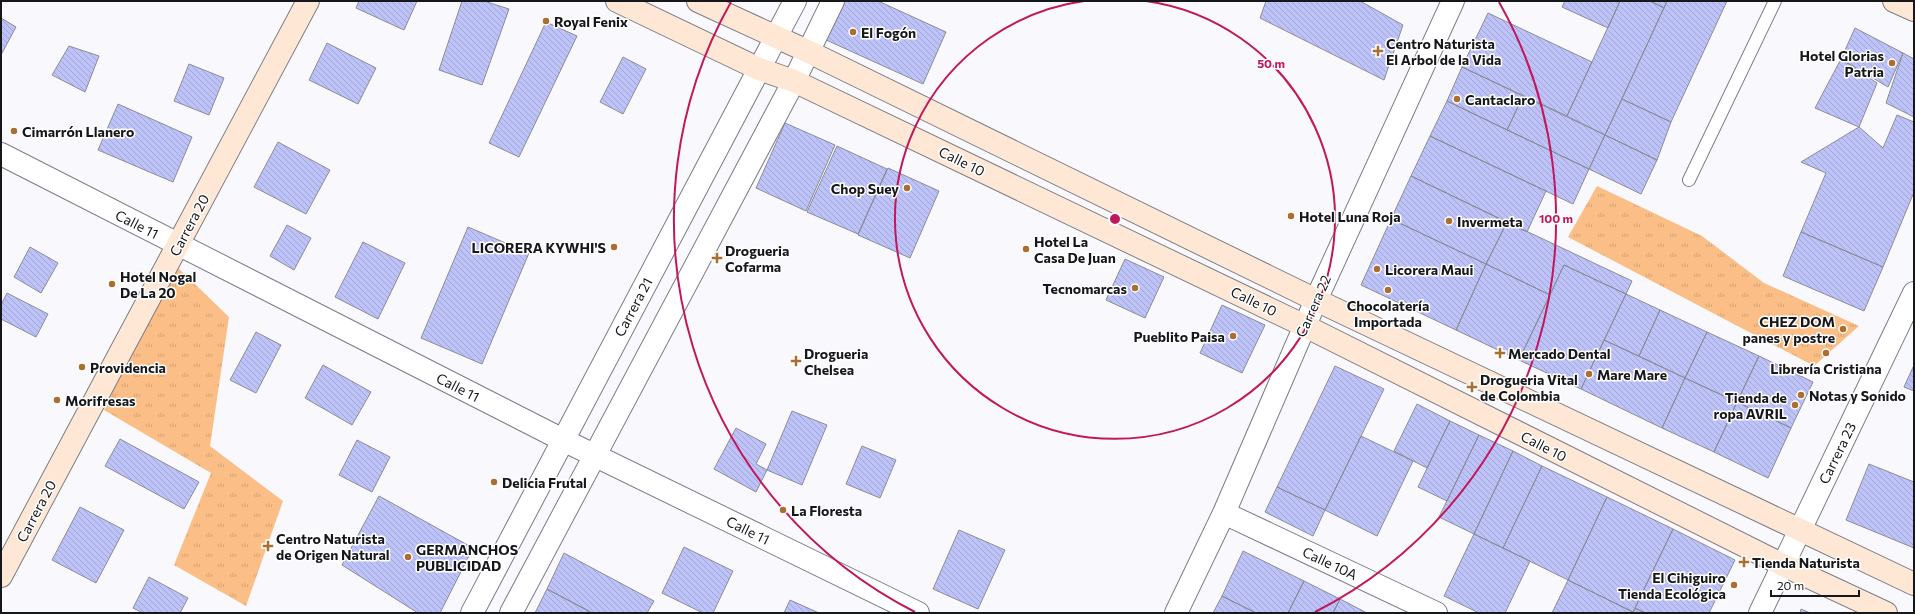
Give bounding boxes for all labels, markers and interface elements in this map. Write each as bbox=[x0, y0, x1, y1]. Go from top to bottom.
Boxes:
place label: Royal Fenix bbox=[554, 13, 628, 30]
marker: Royal Fenix bbox=[541, 16, 551, 26]
place label: El Fogón bbox=[861, 24, 916, 41]
marker: El Fogón bbox=[848, 27, 858, 37]
place label: Centro Naturista El Arbol de la Vida bbox=[1386, 35, 1501, 68]
marker: Centro Naturista El Arbol de la Vida bbox=[1373, 46, 1383, 56]
place label: Hotel Glorias Patria bbox=[1800, 47, 1884, 80]
text: 50 m bbox=[1257, 56, 1285, 70]
marker: Hotel Glorias Patria bbox=[1887, 58, 1897, 68]
place label: Cantaclaro bbox=[1465, 91, 1535, 108]
marker: Cantaclaro bbox=[1452, 94, 1462, 104]
place label: Cimarrón Llanero bbox=[22, 123, 134, 140]
marker: Cimarrón Llanero bbox=[9, 126, 19, 136]
street label: Calle 10 bbox=[936, 143, 988, 179]
place label: Chop Suey bbox=[831, 180, 899, 197]
marker: Chop Suey bbox=[902, 183, 912, 193]
street label: Carrera 20 bbox=[166, 191, 212, 259]
street label: Calle 11 bbox=[113, 206, 161, 242]
place label: Hotel Luna Roja bbox=[1299, 208, 1401, 225]
marker: Hotel Luna Roja bbox=[1286, 211, 1296, 221]
text: 100 m bbox=[1539, 211, 1573, 225]
centre of rings bbox=[1108, 212, 1122, 226]
place label: Invermeta bbox=[1457, 213, 1523, 230]
marker: Invermeta bbox=[1444, 216, 1454, 226]
place label: Hotel La Casa De Juan bbox=[1034, 233, 1116, 266]
place label: LICORERA KYWHI'S bbox=[472, 239, 606, 256]
marker: LICORERA KYWHI'S bbox=[609, 242, 619, 252]
place label: Drogueria Cofarma bbox=[725, 242, 789, 275]
marker: Hotel La Casa De Juan bbox=[1021, 244, 1031, 254]
marker: Drogueria Cofarma bbox=[712, 253, 722, 263]
place label: Licorera Maui bbox=[1385, 261, 1474, 278]
marker: Licorera Maui bbox=[1372, 264, 1382, 274]
place label: Hotel Nogal De La 20 bbox=[120, 268, 196, 301]
street label: Carrera 22 bbox=[1292, 272, 1334, 340]
street label: Carrera 21 bbox=[610, 275, 656, 339]
marker: Hotel Nogal De La 20 bbox=[107, 279, 117, 289]
place label: Tecnomarcas bbox=[1043, 280, 1127, 297]
marker: Tecnomarcas bbox=[1130, 283, 1140, 293]
street label: Calle 10 bbox=[1228, 283, 1280, 319]
marker: Chocolatería Importada bbox=[1383, 285, 1393, 295]
place label: Chocolatería Importada bbox=[1347, 297, 1429, 330]
place label: CHEZ DOM panes y postre bbox=[1742, 313, 1835, 346]
marker: CHEZ DOM panes y postre bbox=[1838, 324, 1848, 334]
place label: Pueblito Paisa bbox=[1133, 328, 1225, 345]
marker: Pueblito Paisa bbox=[1228, 331, 1238, 341]
place label: Drogueria Chelsea bbox=[804, 345, 868, 378]
place label: Mercado Dental bbox=[1508, 345, 1611, 362]
marker: Mercado Dental bbox=[1495, 348, 1505, 358]
marker: Librería Cristiana bbox=[1821, 348, 1831, 358]
marker: Drogueria Chelsea bbox=[791, 356, 801, 366]
place label: Providencia bbox=[90, 359, 166, 376]
place label: Librería Cristiana bbox=[1770, 360, 1882, 377]
marker: Providencia bbox=[77, 362, 87, 372]
place label: Mare Mare bbox=[1597, 366, 1667, 383]
street label: Calle 11 bbox=[434, 369, 482, 405]
marker: Mare Mare bbox=[1584, 369, 1594, 379]
place label: Drogueria Vital de Colombia bbox=[1480, 371, 1578, 404]
marker: Drogueria Vital de Colombia bbox=[1467, 382, 1477, 392]
place label: Notas y Sonido bbox=[1809, 387, 1906, 404]
place label: Tienda de ropa AVRIL bbox=[1714, 389, 1787, 422]
marker: Notas y Sonido bbox=[1796, 390, 1806, 400]
place label: Morifresas bbox=[65, 392, 136, 409]
marker: Morifresas bbox=[52, 395, 62, 405]
marker: Tienda de ropa AVRIL bbox=[1790, 400, 1800, 410]
street label: Carrera 23 bbox=[1815, 419, 1859, 487]
street label: Calle 10 bbox=[1518, 427, 1570, 465]
place label: Delicia Frutal bbox=[502, 474, 587, 491]
street label: Carrera 20 bbox=[13, 477, 59, 545]
marker: Delicia Frutal bbox=[489, 477, 499, 487]
place label: La Floresta bbox=[791, 502, 862, 519]
marker: La Floresta bbox=[778, 505, 788, 515]
street label: Calle 11 bbox=[724, 512, 772, 548]
place label: Centro Naturista de Origen Natural bbox=[276, 530, 390, 563]
marker: Centro Naturista de Origen Natural bbox=[263, 541, 273, 551]
place label: GERMANCHOS PUBLICIDAD bbox=[416, 541, 518, 574]
street label: Calle 10A bbox=[1300, 543, 1360, 583]
marker: GERMANCHOS PUBLICIDAD bbox=[403, 552, 413, 562]
place label: Tienda Naturista bbox=[1752, 554, 1860, 571]
marker: Tienda Naturista bbox=[1739, 557, 1749, 567]
place label: El Cihiguiro Tienda Ecológica bbox=[1618, 569, 1726, 602]
scale bar bbox=[1771, 572, 1859, 598]
text: 20 m bbox=[1777, 578, 1804, 592]
marker: El Cihiguiro Tienda Ecológica bbox=[1729, 580, 1739, 590]

